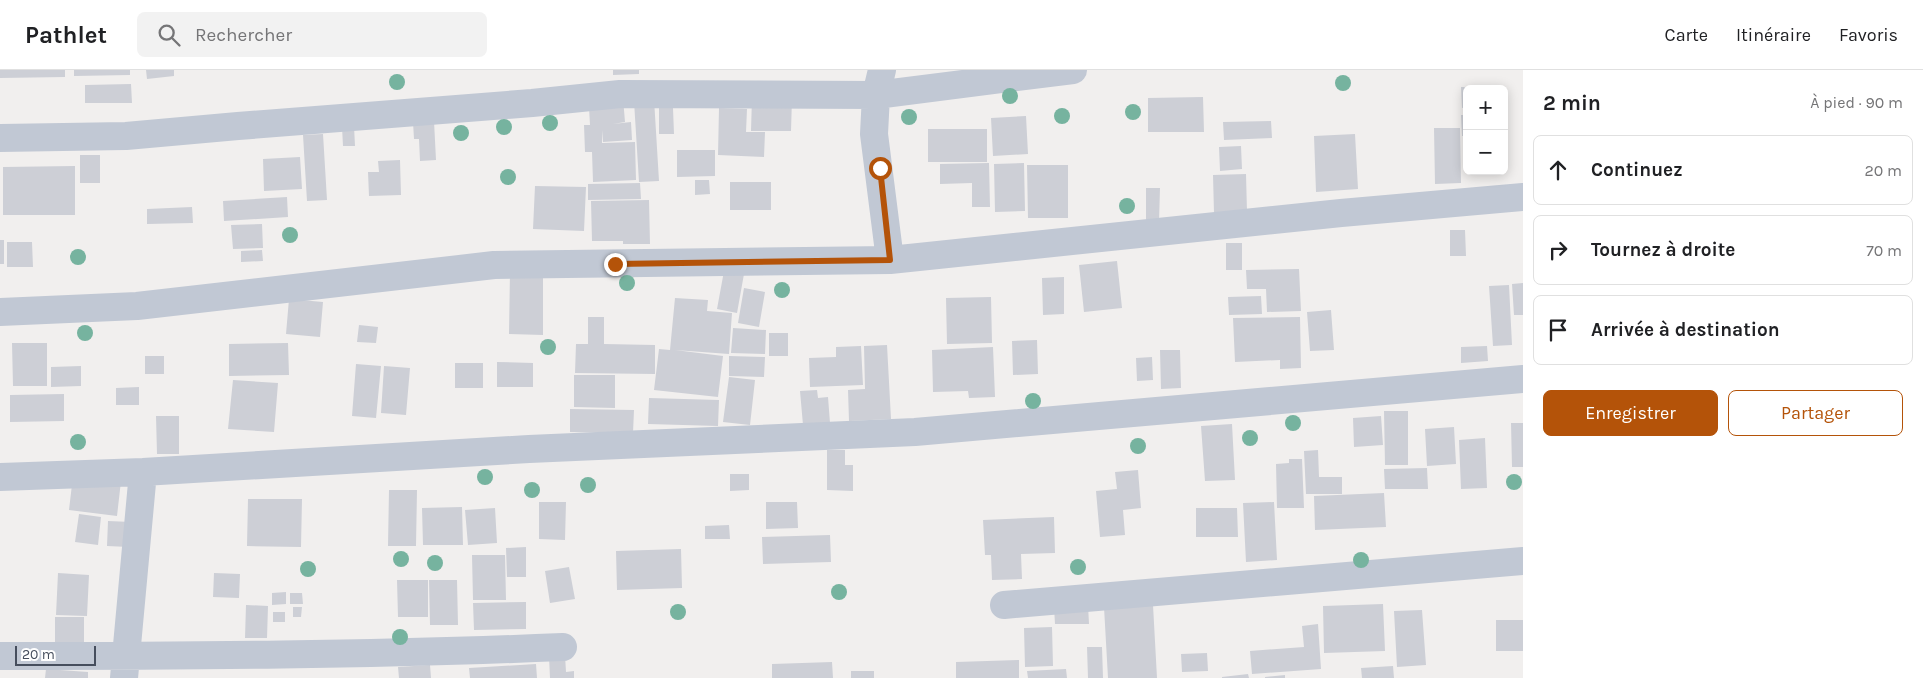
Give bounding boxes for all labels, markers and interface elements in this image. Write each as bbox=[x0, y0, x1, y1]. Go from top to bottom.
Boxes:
search box bbox=[137, 12, 487, 57]
text: Pathlet bbox=[25, 21, 107, 49]
icon: search bbox=[155, 21, 183, 49]
text: Rechercher bbox=[195, 24, 292, 46]
text: Carte bbox=[1665, 24, 1708, 46]
text: Itinéraire bbox=[1736, 24, 1811, 46]
text: Favoris bbox=[1839, 24, 1898, 46]
map controls bbox=[1463, 85, 1508, 175]
button: + bbox=[1463, 85, 1508, 130]
text: 2 min bbox=[1543, 91, 1601, 115]
text: À pied · 90 m bbox=[1810, 93, 1903, 112]
button: − bbox=[1463, 130, 1508, 175]
icon: ahead bbox=[1544, 156, 1572, 184]
route start bbox=[869, 157, 892, 180]
text: Continuez bbox=[1591, 159, 1683, 181]
text: 20 m bbox=[1864, 161, 1902, 180]
icon: right bbox=[1544, 236, 1572, 264]
text: Tournez à droite bbox=[1591, 239, 1735, 261]
text: 70 m bbox=[1866, 241, 1902, 260]
route end bbox=[604, 253, 627, 276]
icon: arrive bbox=[1544, 316, 1572, 344]
text: Arrivée à destination bbox=[1591, 319, 1780, 341]
button: Enregistrer bbox=[1543, 390, 1718, 436]
button: Partager bbox=[1728, 390, 1903, 436]
scale bar bbox=[15, 643, 96, 666]
text: 20 m bbox=[22, 646, 55, 663]

